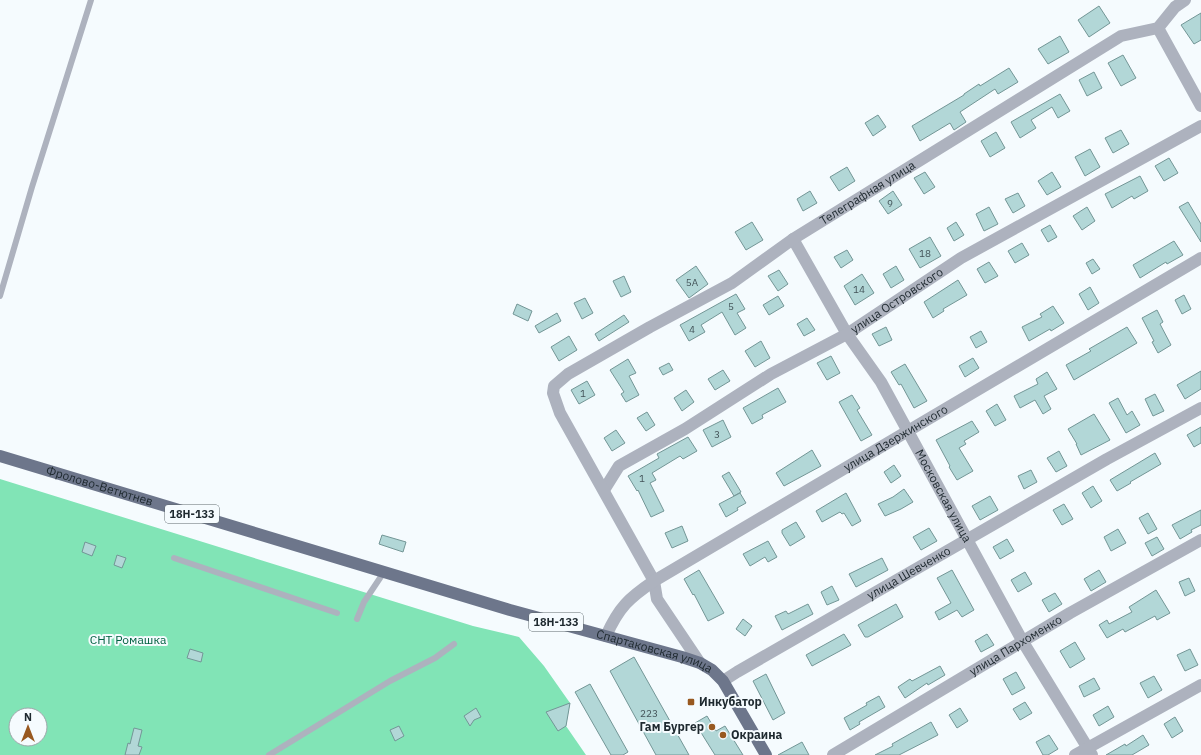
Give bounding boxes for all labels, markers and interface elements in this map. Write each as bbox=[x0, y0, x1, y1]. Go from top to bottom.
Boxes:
street label: Телеграфная улица bbox=[817, 157, 918, 228]
house number: 9 bbox=[887, 197, 893, 210]
house number: 18 bbox=[919, 247, 931, 260]
street label: улица Островского bbox=[848, 264, 946, 336]
house number: 5А bbox=[686, 276, 699, 289]
house number: 14 bbox=[853, 283, 865, 296]
house number: 5 bbox=[728, 300, 734, 313]
house number: 4 bbox=[689, 323, 695, 336]
house number: 1 bbox=[580, 387, 586, 400]
street label: улица Дзержинского bbox=[841, 401, 951, 474]
house number: 3 bbox=[714, 428, 720, 441]
street label: Московская улица bbox=[912, 447, 975, 545]
street label: Фролово-Ветютнев bbox=[44, 462, 155, 509]
house number: 1 bbox=[639, 472, 645, 485]
road number: 18Н-133 bbox=[165, 505, 219, 523]
street label: улица Шевченко bbox=[864, 542, 953, 603]
street label: улица Пархоменко bbox=[966, 611, 1065, 679]
road number: 18Н-133 bbox=[529, 613, 583, 631]
street label: Спартаковская улица bbox=[595, 626, 716, 676]
park label: СНТ Ромашка bbox=[90, 632, 167, 647]
place label: Инкубатор bbox=[699, 694, 762, 709]
marker: Инкубатор bbox=[686, 697, 696, 707]
north arrow bbox=[8, 707, 48, 747]
house number: 223 bbox=[640, 707, 658, 720]
text: N bbox=[24, 710, 32, 724]
place label: Гам Бургер bbox=[640, 719, 704, 734]
marker: Гам Бургер bbox=[707, 722, 717, 732]
place label: Окраина bbox=[731, 727, 782, 742]
marker: Окраина bbox=[718, 730, 728, 740]

